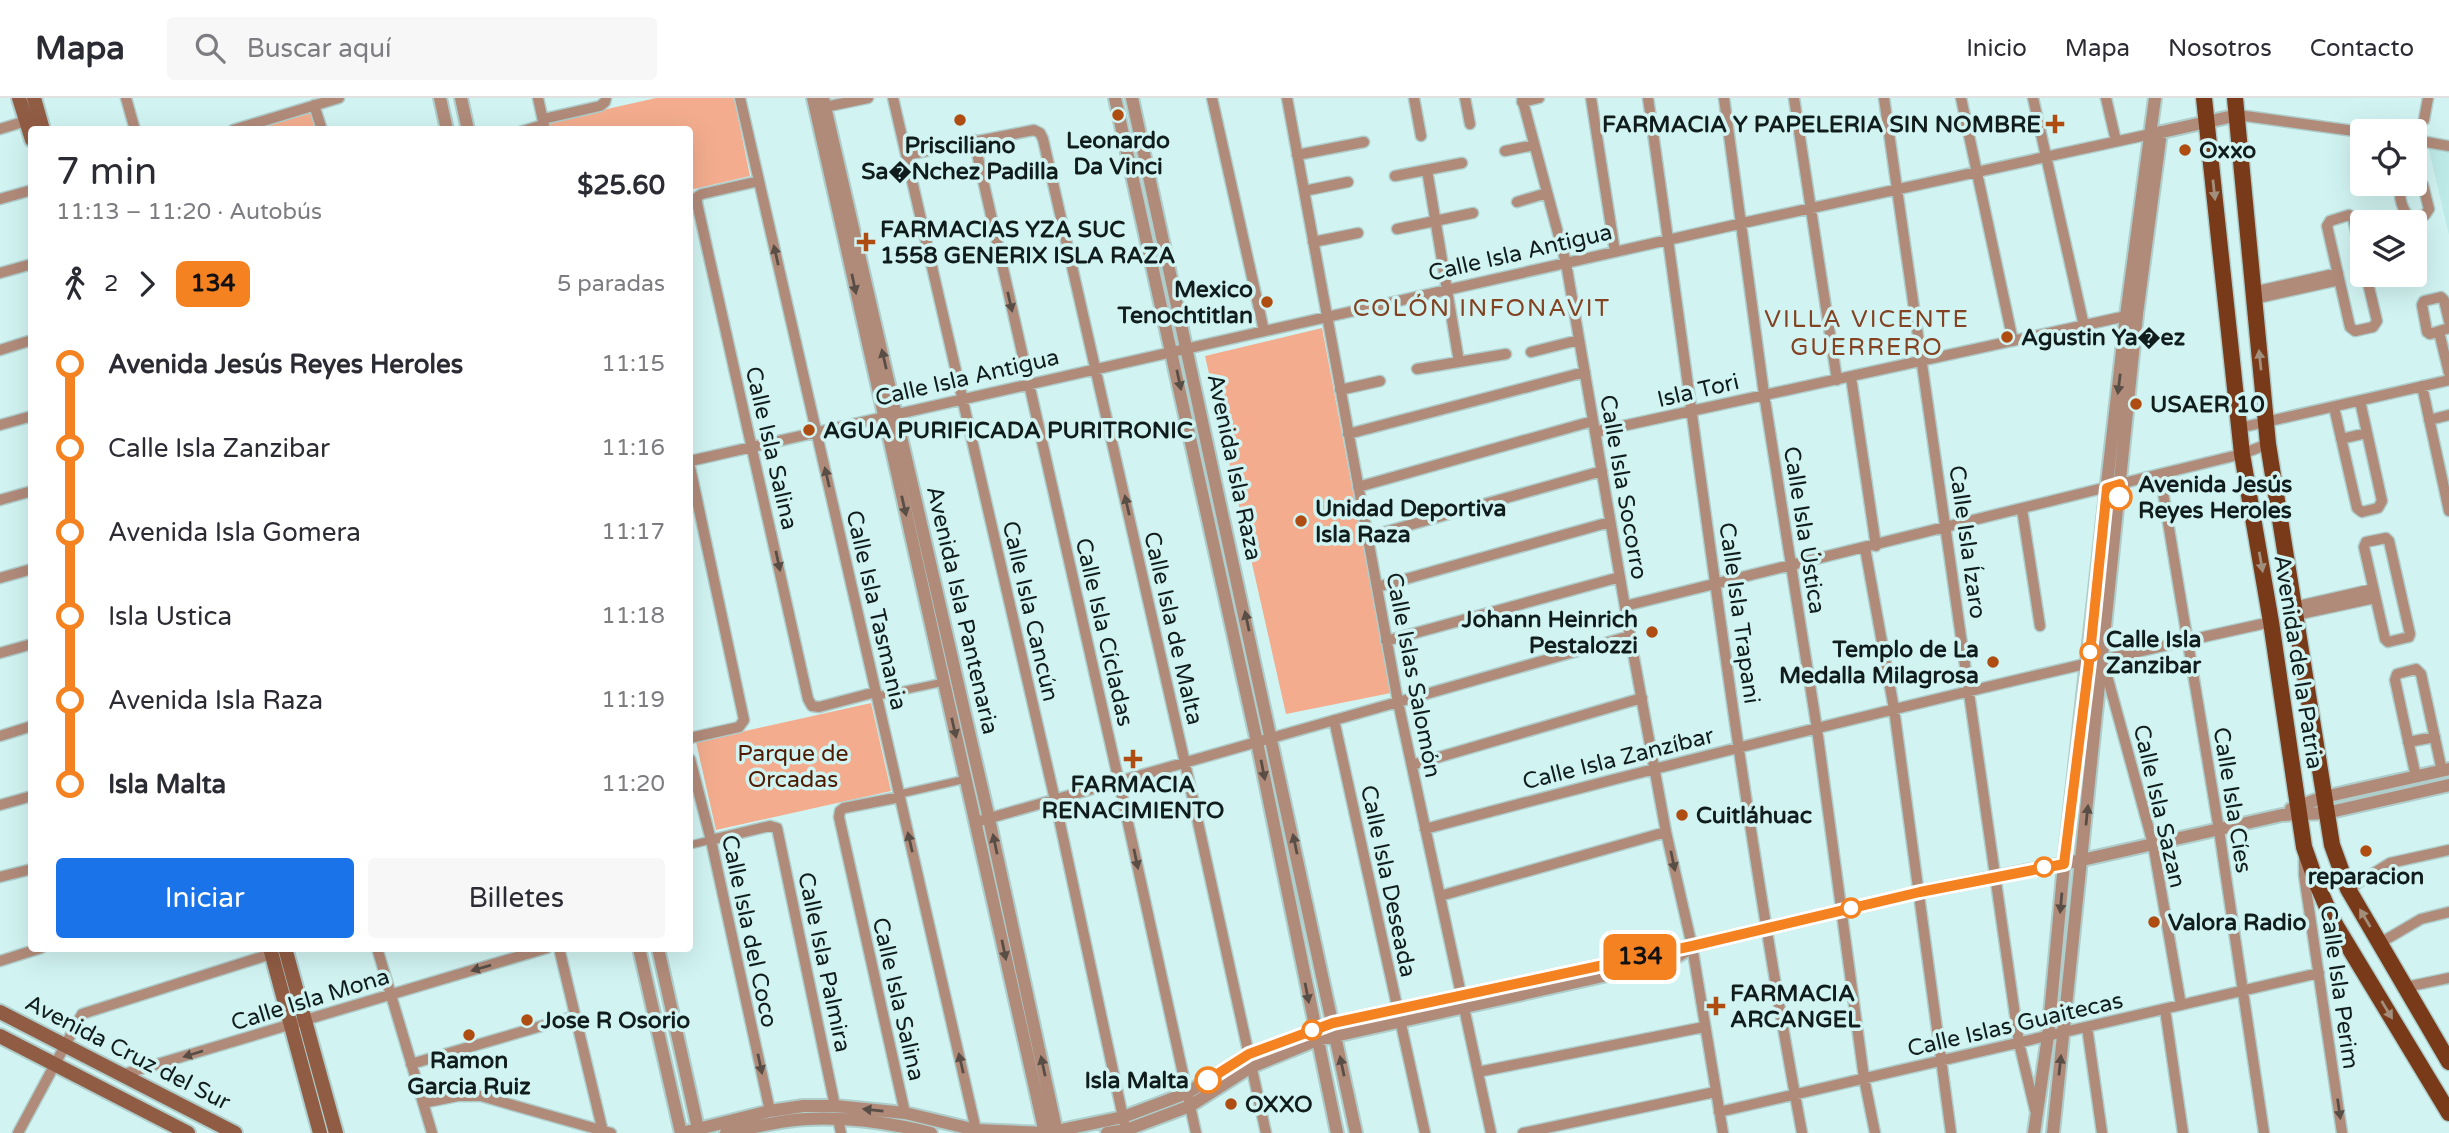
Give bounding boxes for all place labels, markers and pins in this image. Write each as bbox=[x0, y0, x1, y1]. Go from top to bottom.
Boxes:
marker: Leonardo Da Vinci bbox=[1110, 107, 1126, 123]
place label: FARMACIA Y PAPELERIA SIN NOMBRE bbox=[1602, 111, 2041, 139]
marker: Prisciliano Sa�Nchez Padilla bbox=[952, 112, 968, 128]
marker: FARMACIA Y PAPELERIA SIN NOMBRE bbox=[2047, 116, 2063, 132]
place label: Leonardo Da Vinci bbox=[1066, 127, 1170, 181]
place label: Prisciliano Sa�Nchez Padilla bbox=[861, 132, 1059, 186]
place label: Oxxo bbox=[2199, 137, 2256, 165]
marker: Oxxo bbox=[2177, 142, 2193, 158]
place label: FARMACIAS YZA SUC 1558 GENERIX ISLA RAZA bbox=[880, 216, 1175, 270]
marker: FARMACIAS YZA SUC 1558 GENERIX ISLA RAZA bbox=[858, 234, 874, 250]
place label: Mexico Tenochtitlan bbox=[1117, 276, 1253, 330]
marker: Mexico Tenochtitlan bbox=[1259, 294, 1275, 310]
place label: Agustin Ya�ez bbox=[2021, 324, 2185, 352]
marker: Agustin Ya�ez bbox=[1999, 329, 2015, 345]
place label: USAER 10 bbox=[2150, 391, 2265, 419]
marker: USAER 10 bbox=[2128, 396, 2144, 412]
place label: AGUA PURIFICADA PURITRONIC bbox=[823, 417, 1193, 445]
marker: AGUA PURIFICADA PURITRONIC bbox=[801, 422, 817, 438]
place label: Avenida Jesús Reyes Heroles bbox=[2138, 471, 2292, 525]
marker: Avenida Jesús Reyes Heroles bbox=[2106, 484, 2132, 510]
place label: Unidad Deportiva Isla Raza bbox=[1315, 495, 1506, 549]
marker: Unidad Deportiva Isla Raza bbox=[1293, 513, 1309, 529]
place label: Johann Heinrich Pestalozzi bbox=[1461, 606, 1638, 660]
marker: Johann Heinrich Pestalozzi bbox=[1644, 624, 1660, 640]
place label: Calle Isla Zanzibar bbox=[2106, 626, 2202, 680]
place label: Templo de La Medalla Milagrosa bbox=[1779, 636, 1979, 690]
marker: Calle Isla Zanzibar bbox=[2080, 642, 2100, 662]
marker: Templo de La Medalla Milagrosa bbox=[1985, 654, 2001, 670]
marker: FARMACIA RENACIMIENTO bbox=[1125, 751, 1141, 767]
place label: FARMACIA RENACIMIENTO bbox=[1042, 771, 1224, 825]
place label: Cuitláhuac bbox=[1696, 802, 1812, 830]
marker: Cuitláhuac bbox=[1674, 807, 1690, 823]
marker: reparacion bbox=[2358, 843, 2374, 859]
unlabelled marker bbox=[2034, 857, 2054, 877]
place label: reparacion bbox=[2308, 863, 2424, 891]
unlabelled marker bbox=[1841, 898, 1861, 918]
place label: Valora Radio bbox=[2168, 909, 2307, 937]
marker: Valora Radio bbox=[2146, 914, 2162, 930]
place label: FARMACIA ARCANGEL bbox=[1730, 980, 1861, 1034]
marker: FARMACIA ARCANGEL bbox=[1708, 998, 1724, 1014]
place label: Jose R Osorio bbox=[540, 1007, 690, 1035]
marker: Jose R Osorio bbox=[519, 1012, 535, 1028]
unlabelled marker bbox=[1302, 1020, 1322, 1040]
marker: Ramon Garcia Ruiz bbox=[461, 1027, 477, 1043]
place label: Ramon Garcia Ruiz bbox=[407, 1047, 531, 1101]
place label: Isla Malta bbox=[1084, 1067, 1189, 1095]
marker: Isla Malta bbox=[1195, 1067, 1221, 1093]
place label: OXXO bbox=[1245, 1091, 1313, 1119]
marker: OXXO bbox=[1223, 1096, 1239, 1112]

